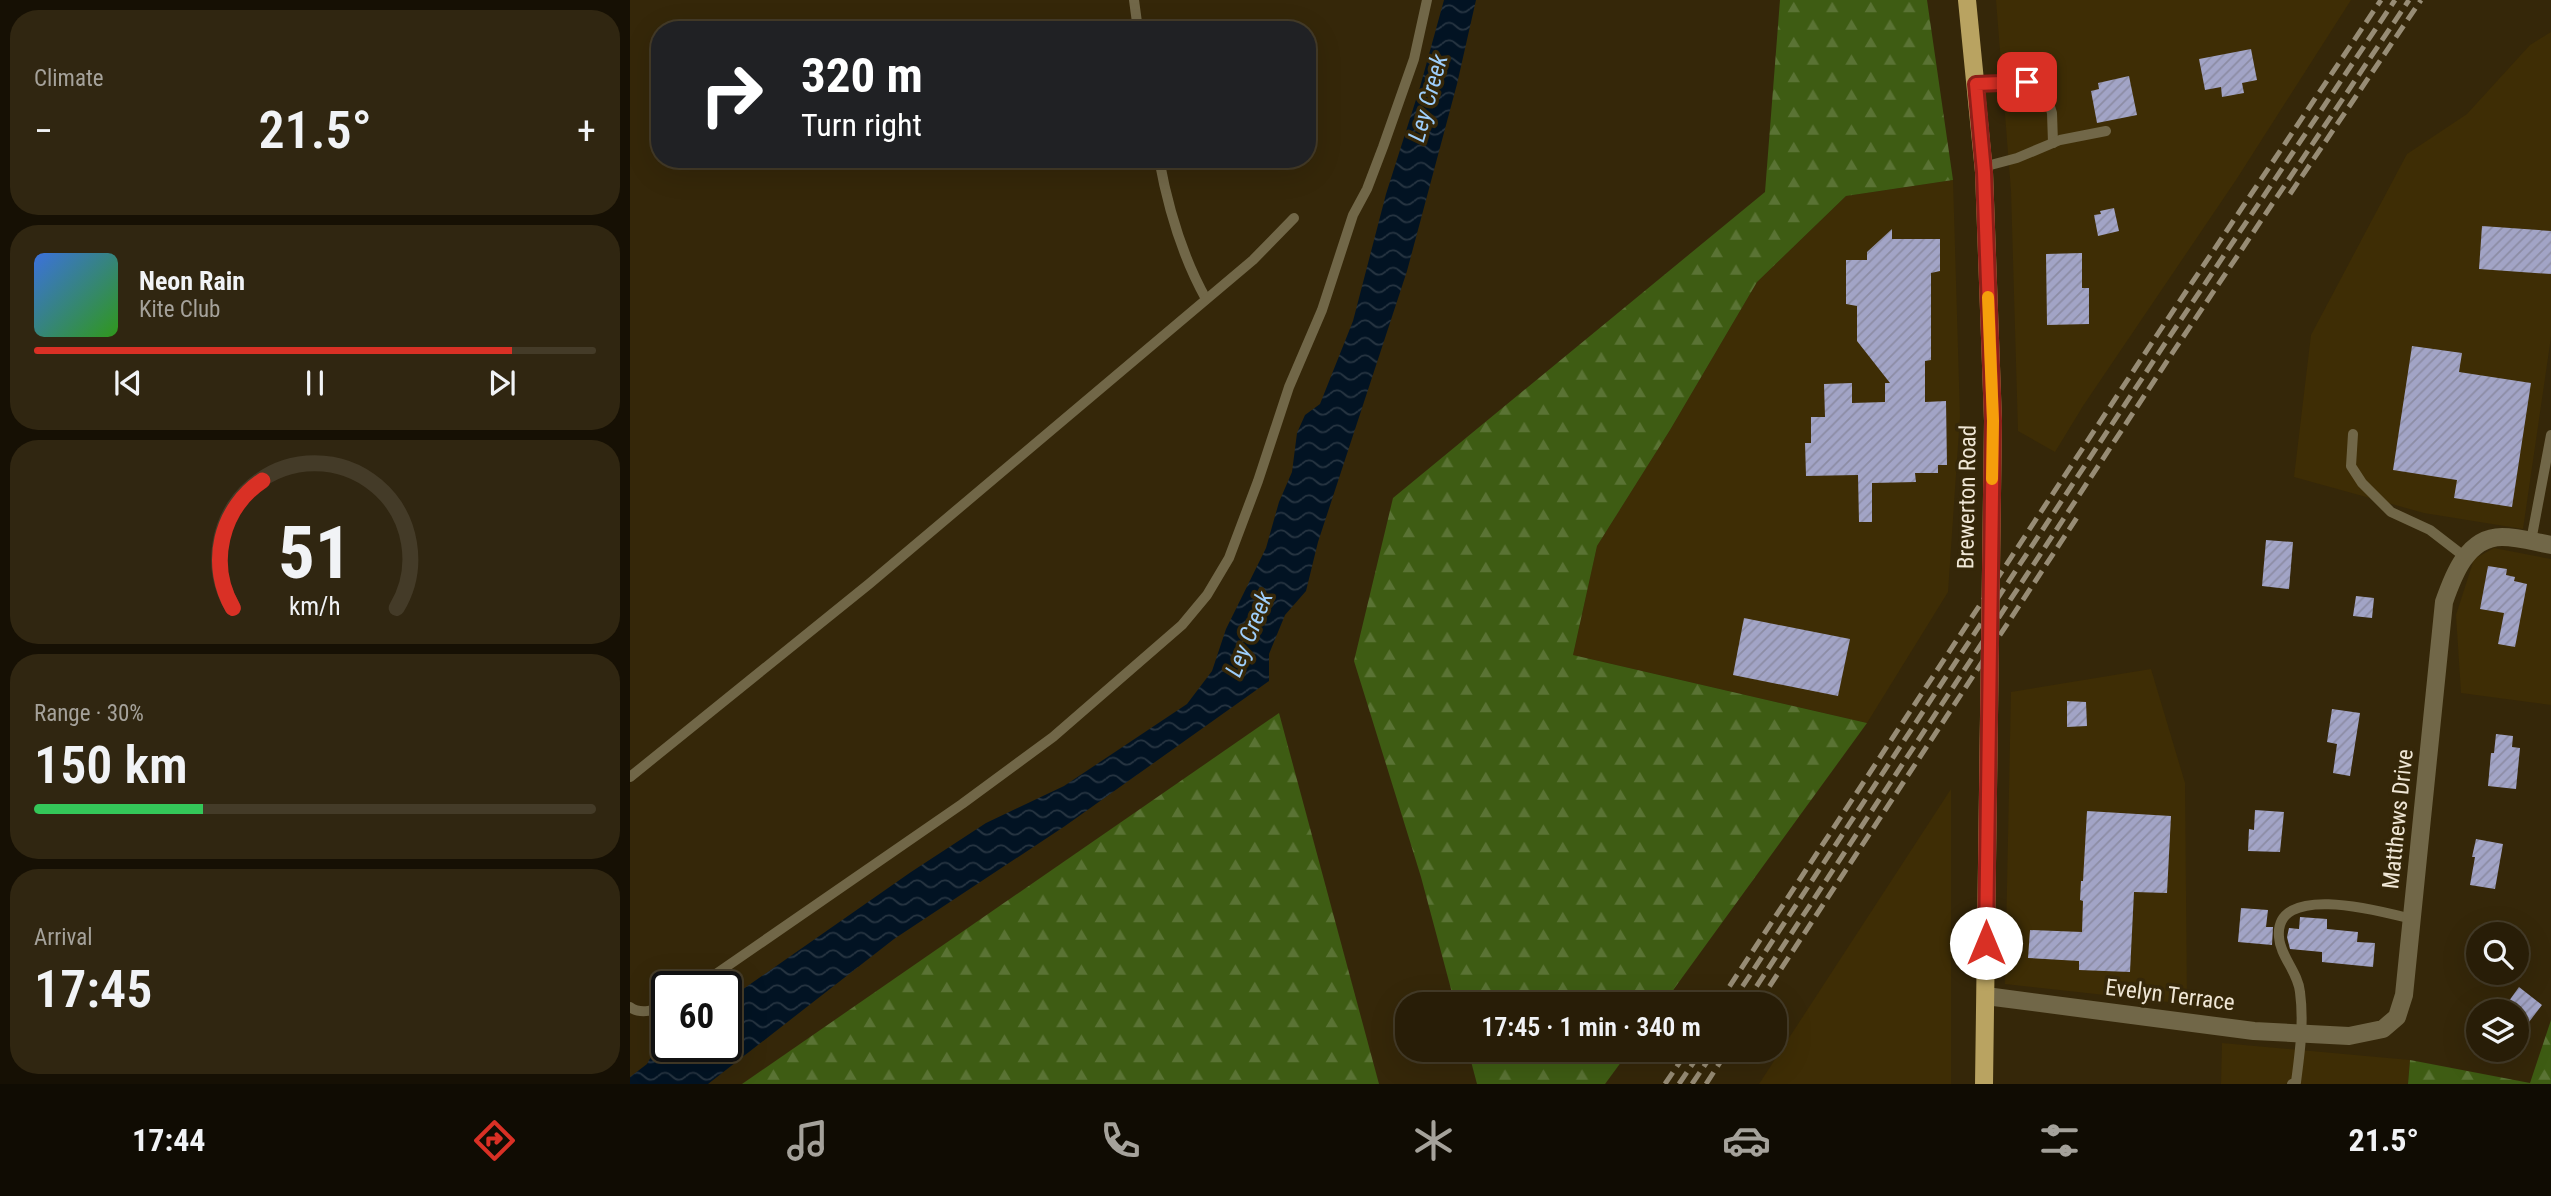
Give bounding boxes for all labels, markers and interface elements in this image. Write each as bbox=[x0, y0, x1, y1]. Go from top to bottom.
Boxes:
text: 320 m bbox=[801, 47, 923, 104]
icon: right bbox=[686, 49, 777, 140]
water label: Ley Creek bbox=[1402, 51, 1454, 145]
pin bbox=[1997, 52, 2057, 112]
icon: arrive bbox=[2008, 63, 2046, 101]
text: Climate bbox=[34, 65, 104, 92]
text: 21.5° bbox=[258, 100, 372, 161]
text: Turn right bbox=[801, 106, 922, 144]
text: − bbox=[34, 109, 53, 153]
text: + bbox=[577, 109, 596, 153]
text: Neon Rain bbox=[139, 266, 245, 296]
text: Kite Club bbox=[139, 296, 220, 323]
icon: previous bbox=[109, 364, 147, 402]
icon: pause bbox=[296, 364, 334, 402]
icon: next bbox=[483, 364, 521, 402]
street label: Brewerton Road bbox=[1952, 425, 1982, 569]
text: 51 bbox=[278, 510, 352, 596]
water label: Ley Creek bbox=[1219, 587, 1279, 681]
text: km/h bbox=[289, 592, 341, 621]
text: Range · 30% bbox=[34, 700, 144, 727]
text: 150 km bbox=[34, 735, 188, 796]
street label: Matthews Drive bbox=[2377, 748, 2419, 890]
position arrow bbox=[1949, 906, 2023, 980]
map controls bbox=[2466, 922, 2529, 1062]
button: search bbox=[2466, 922, 2529, 985]
text: Arrival bbox=[34, 924, 93, 951]
text: 17:45 bbox=[34, 959, 152, 1020]
speed limit sign: 60 bbox=[651, 971, 742, 1062]
street label: Evelyn Terrace bbox=[2104, 974, 2236, 1016]
button: layers bbox=[2466, 999, 2529, 1062]
text: 17:45 · 1 min · 340 m bbox=[1481, 1012, 1701, 1042]
icon: directions bbox=[470, 1116, 519, 1165]
icon: music bbox=[783, 1116, 832, 1165]
icon: phone bbox=[1096, 1116, 1145, 1165]
icon: climate bbox=[1409, 1116, 1458, 1165]
icon: car bbox=[1722, 1116, 1771, 1165]
icon: filters bbox=[2035, 1116, 2084, 1165]
text: 17:44 bbox=[132, 1121, 206, 1159]
text: 21.5° bbox=[2349, 1121, 2419, 1159]

